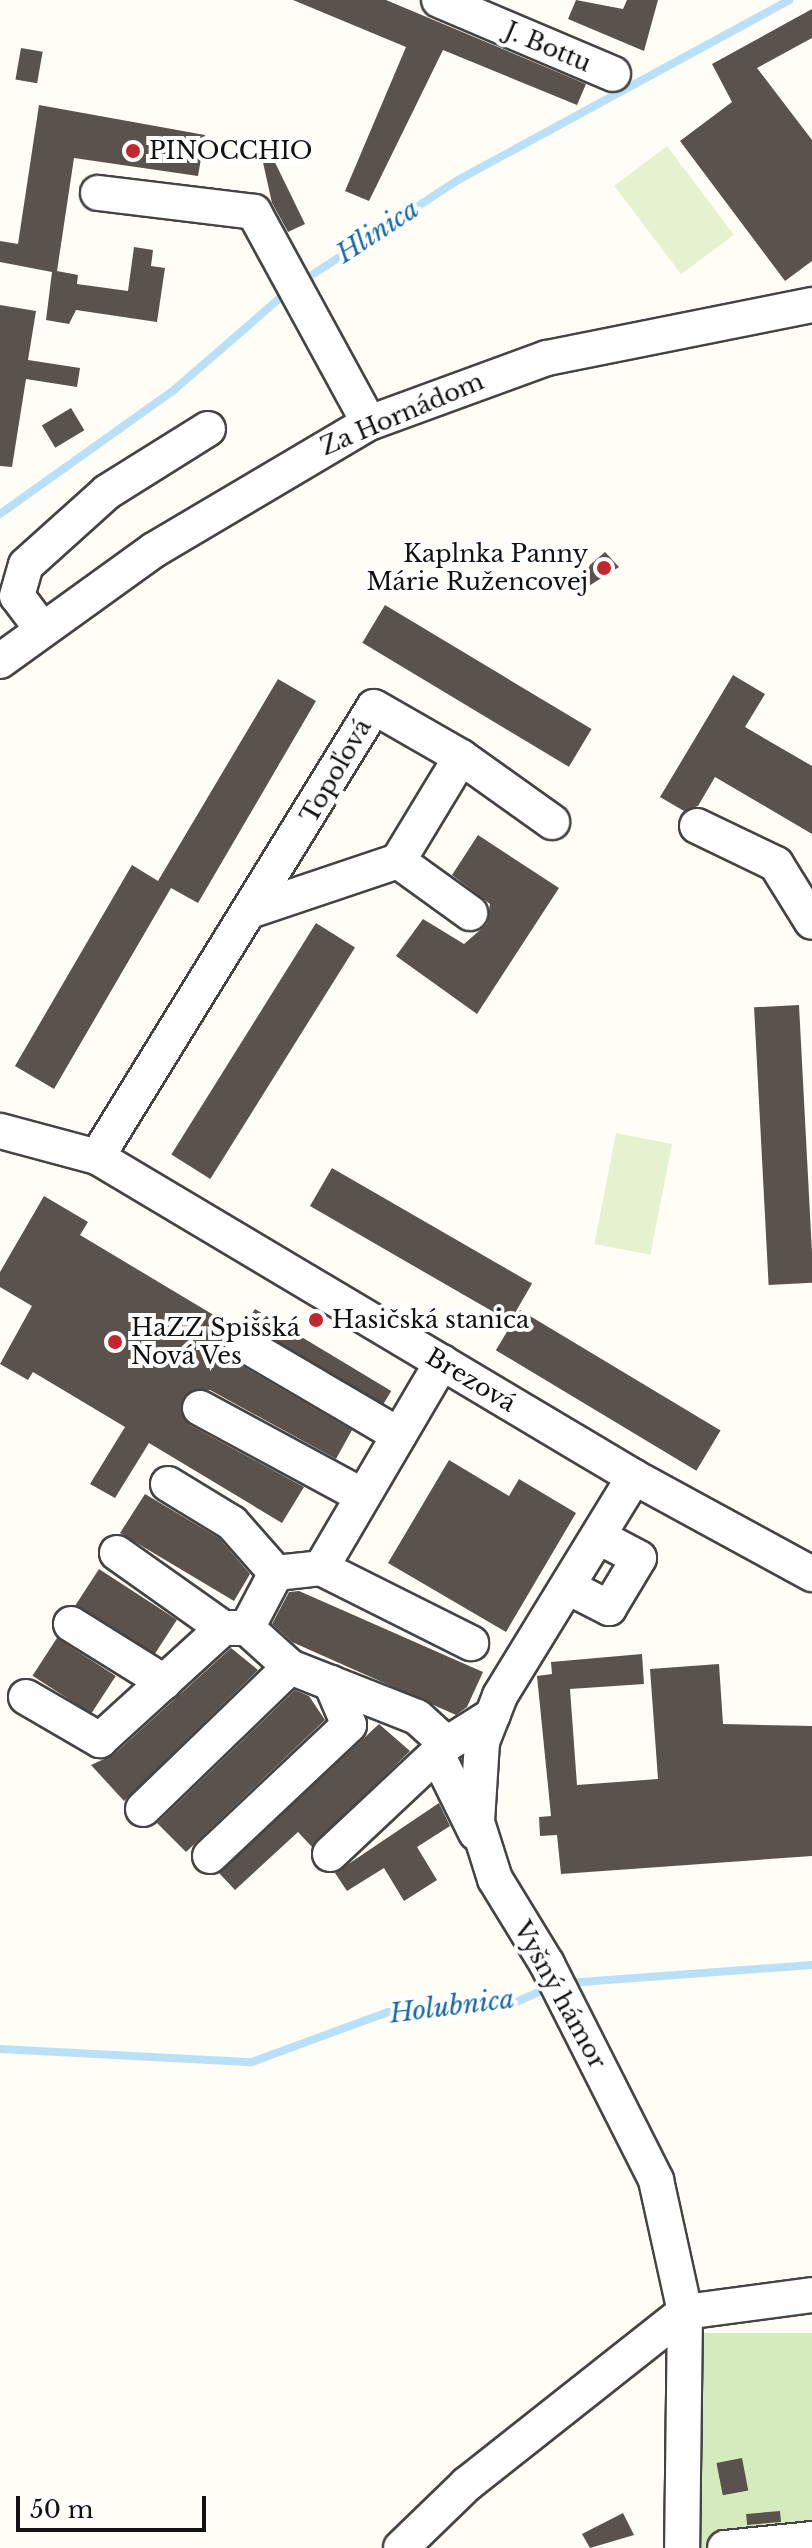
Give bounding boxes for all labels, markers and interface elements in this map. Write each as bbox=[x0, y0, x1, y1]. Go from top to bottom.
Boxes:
street label: J. Bottu bbox=[501, 16, 595, 78]
place label: PINOCCHIO bbox=[149, 137, 313, 165]
marker: PINOCCHIO bbox=[124, 142, 142, 160]
water label: Hlinica bbox=[331, 194, 425, 270]
street label: Za Hornádom bbox=[316, 367, 488, 461]
place label: Kaplnka Panny Márie Ružencovej bbox=[366, 540, 588, 596]
marker: Kaplnka Panny Márie Ružencovej bbox=[595, 559, 613, 577]
street label: Topoľová bbox=[295, 714, 377, 828]
place label: Hasičská stanica bbox=[332, 1306, 529, 1334]
marker: Hasičská stanica bbox=[307, 1311, 325, 1329]
place label: HaZZ Spišská Nová Ves bbox=[131, 1314, 300, 1370]
marker: HaZZ Spišská Nová Ves bbox=[106, 1333, 124, 1351]
street label: Brezová bbox=[421, 1342, 521, 1418]
street label: Vyšný hámor bbox=[507, 1916, 613, 2074]
water label: Holubnica bbox=[388, 1984, 516, 2030]
scale bar bbox=[20, 2480, 210, 2530]
text: 50 m bbox=[30, 2495, 93, 2524]

